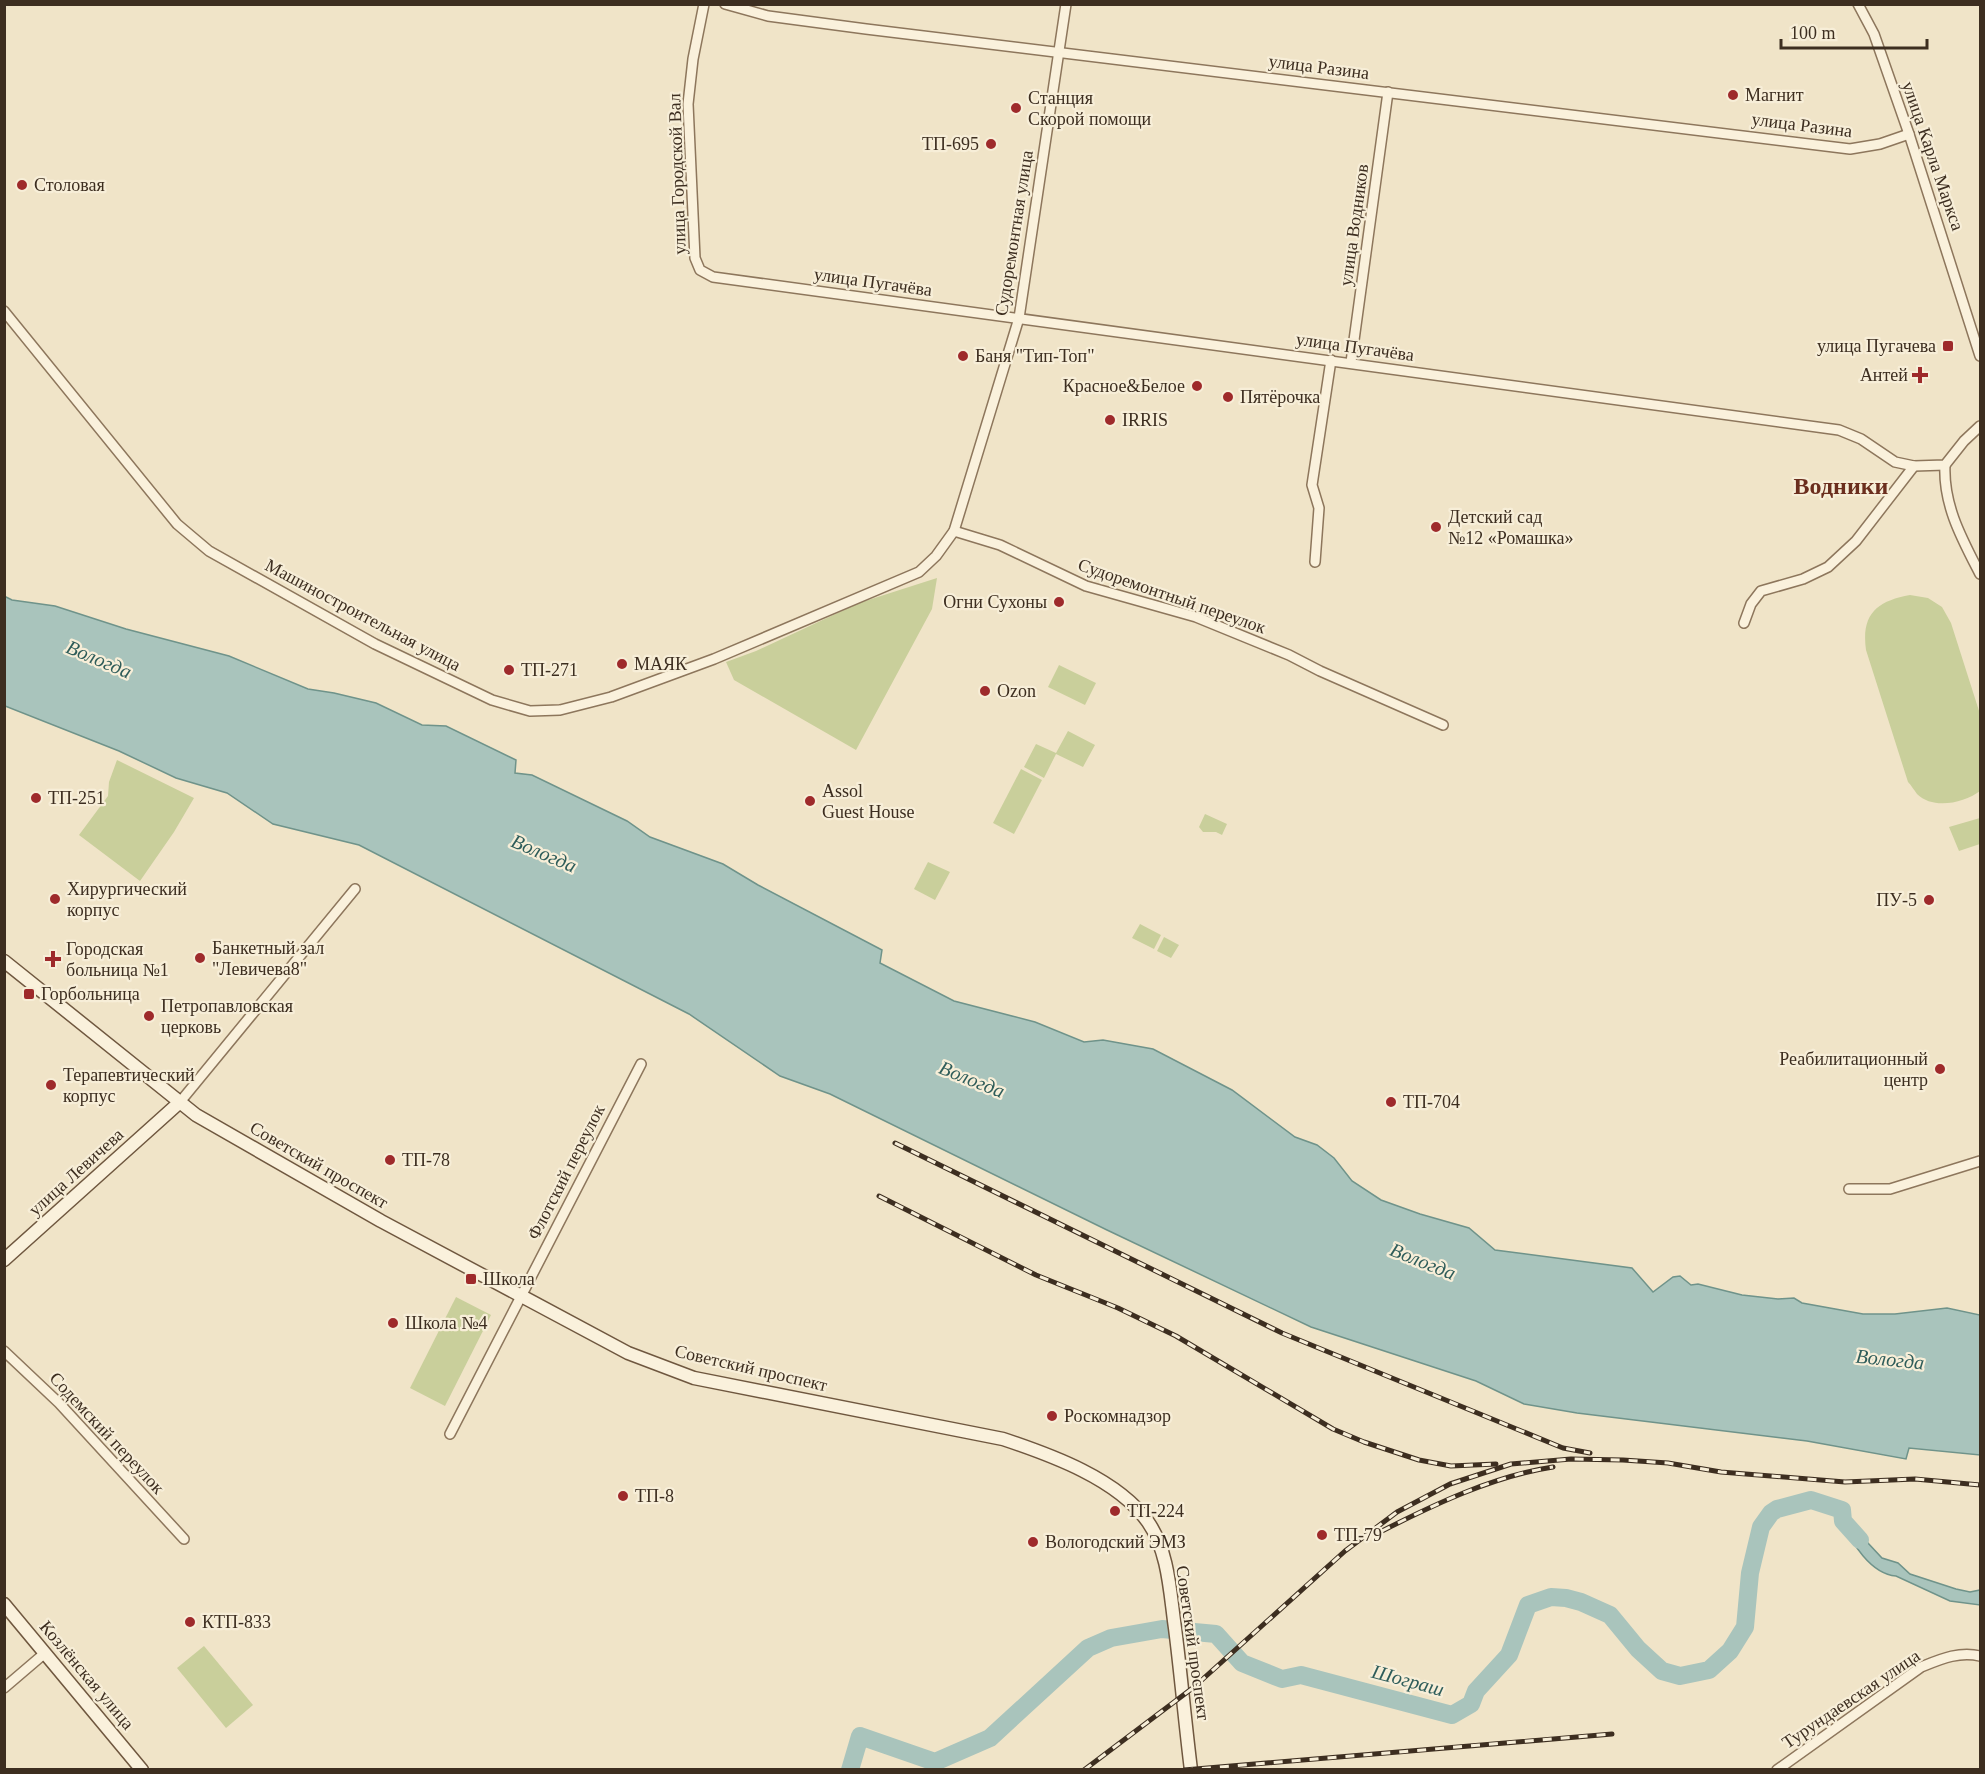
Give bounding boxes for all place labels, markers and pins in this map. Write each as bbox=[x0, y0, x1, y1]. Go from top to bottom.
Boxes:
place label: Магнит bbox=[1745, 85, 1804, 105]
place label: Станция Скорой помощи bbox=[1028, 88, 1152, 129]
marker: Магнит bbox=[1726, 88, 1740, 102]
marker: Станция Скорой помощи bbox=[1009, 101, 1023, 115]
place label: ТП-695 bbox=[922, 134, 979, 154]
marker: ТП-695 bbox=[984, 137, 998, 151]
place label: Столовая bbox=[34, 175, 105, 195]
marker: Столовая bbox=[15, 178, 29, 192]
place label: улица Пугачева bbox=[1817, 336, 1936, 356]
marker: улица Пугачева bbox=[1941, 339, 1955, 353]
place label: Баня "Тип-Топ" bbox=[975, 346, 1095, 366]
marker: Баня "Тип-Топ" bbox=[956, 349, 970, 363]
place label: Антей bbox=[1860, 365, 1908, 385]
marker: Антей bbox=[1913, 368, 1927, 382]
place label: Красное&Белое bbox=[1063, 376, 1185, 396]
marker: Красное&Белое bbox=[1190, 379, 1204, 393]
place label: Пятёрочка bbox=[1240, 387, 1320, 407]
marker: Пятёрочка bbox=[1221, 390, 1235, 404]
place label: IRRIS bbox=[1122, 410, 1168, 430]
marker: IRRIS bbox=[1103, 413, 1117, 427]
place label: Детский сад №12 «Ромашка» bbox=[1448, 507, 1573, 548]
marker: Детский сад №12 «Ромашка» bbox=[1429, 520, 1443, 534]
place label: Огни Сухоны bbox=[943, 592, 1047, 612]
marker: Огни Сухоны bbox=[1052, 595, 1066, 609]
place label: МАЯК bbox=[634, 654, 688, 674]
marker: МАЯК bbox=[615, 657, 629, 671]
place label: ТП-271 bbox=[521, 660, 578, 680]
marker: ТП-271 bbox=[502, 663, 516, 677]
place label: Ozon bbox=[997, 681, 1036, 701]
marker: Ozon bbox=[978, 684, 992, 698]
place label: Assol Guest House bbox=[822, 781, 915, 822]
place label: ТП-251 bbox=[48, 788, 105, 808]
marker: ТП-251 bbox=[29, 791, 43, 805]
marker: Assol Guest House bbox=[803, 794, 817, 808]
place label: Хирургический корпус bbox=[67, 879, 187, 920]
place label: ПУ-5 bbox=[1876, 890, 1917, 910]
marker: Хирургический корпус bbox=[48, 892, 62, 906]
marker: ПУ-5 bbox=[1922, 893, 1936, 907]
place label: Банкетный зал "Левичева8" bbox=[212, 938, 324, 979]
place label: Городская больница №1 bbox=[66, 939, 169, 980]
marker: Городская больница №1 bbox=[44, 950, 62, 968]
marker: Банкетный зал "Левичева8" bbox=[193, 951, 207, 965]
place label: Горбольница bbox=[41, 984, 140, 1004]
marker: Горбольница bbox=[22, 987, 36, 1001]
place label: Петропавловская церковь bbox=[161, 996, 293, 1037]
marker: Петропавловская церковь bbox=[142, 1009, 156, 1023]
place label: Реабилитационный центр bbox=[1779, 1049, 1928, 1090]
marker: Реабилитационный центр bbox=[1933, 1062, 1947, 1076]
place label: Терапевтический корпус bbox=[63, 1065, 195, 1106]
marker: Терапевтический корпус bbox=[44, 1078, 58, 1092]
place label: ТП-704 bbox=[1403, 1092, 1460, 1112]
marker: ТП-704 bbox=[1384, 1095, 1398, 1109]
place label: ТП-78 bbox=[402, 1150, 450, 1170]
marker: ТП-78 bbox=[383, 1153, 397, 1167]
place label: Школа bbox=[483, 1269, 535, 1289]
marker: Школа bbox=[464, 1272, 478, 1286]
place label: Школа №4 bbox=[405, 1313, 487, 1333]
marker: Школа №4 bbox=[386, 1316, 400, 1330]
place label: Роскомнадзор bbox=[1064, 1406, 1171, 1426]
marker: Роскомнадзор bbox=[1045, 1409, 1059, 1423]
place label: ТП-8 bbox=[635, 1486, 674, 1506]
marker: ТП-8 bbox=[616, 1489, 630, 1503]
place label: ТП-224 bbox=[1127, 1501, 1184, 1521]
marker: ТП-224 bbox=[1108, 1504, 1122, 1518]
place label: ТП-79 bbox=[1334, 1525, 1382, 1545]
marker: ТП-79 bbox=[1315, 1528, 1329, 1542]
place label: Вологодский ЭМЗ bbox=[1045, 1532, 1186, 1552]
marker: Вологодский ЭМЗ bbox=[1026, 1535, 1040, 1549]
place label: КТП-833 bbox=[202, 1612, 271, 1632]
marker: КТП-833 bbox=[183, 1615, 197, 1629]

